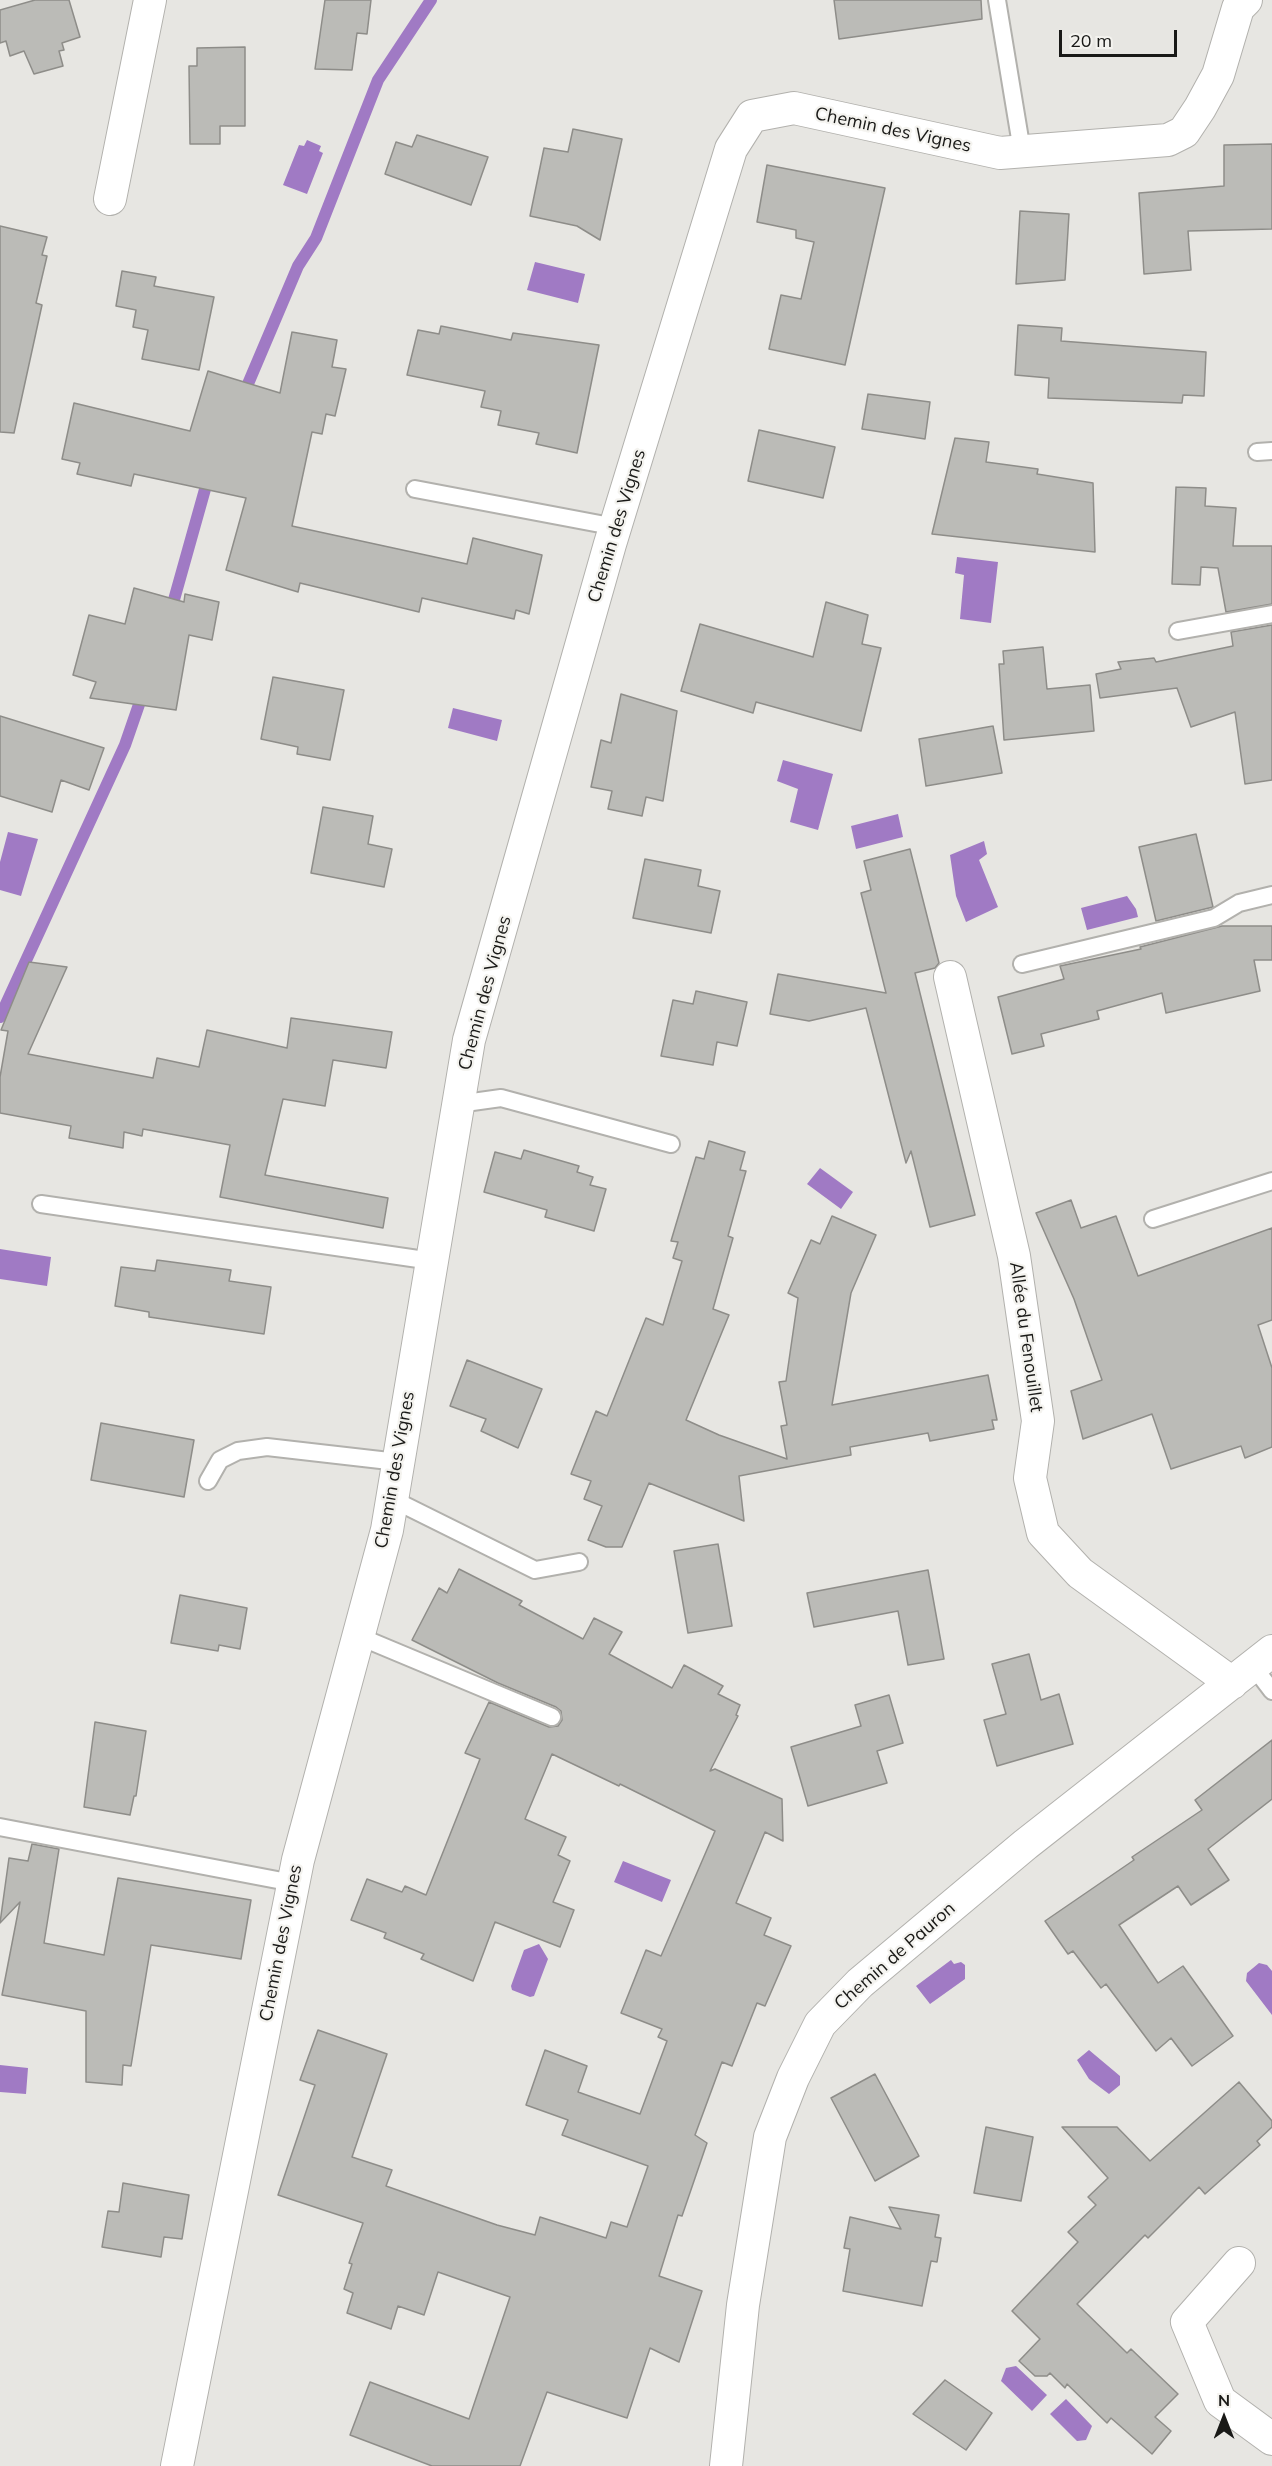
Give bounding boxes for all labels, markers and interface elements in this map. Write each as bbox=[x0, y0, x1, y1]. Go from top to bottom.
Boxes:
scale bar bbox=[1062, 18, 1180, 56]
text: 20 m bbox=[1070, 29, 1112, 52]
street label: Chemin des Vignes bbox=[813, 103, 973, 157]
street label: Chemin des Vignes bbox=[583, 447, 651, 605]
street label: Chemin des Vignes bbox=[454, 913, 516, 1073]
street label: Allée du Fenouillet bbox=[1005, 1260, 1047, 1414]
street label: Chemin des Vignes bbox=[371, 1390, 419, 1550]
street label: Chemin des Vignes bbox=[255, 1863, 307, 2023]
street label: Chemin de Pauron bbox=[830, 1898, 960, 2014]
north arrow bbox=[1194, 2388, 1254, 2448]
text: N bbox=[1218, 2390, 1230, 2410]

